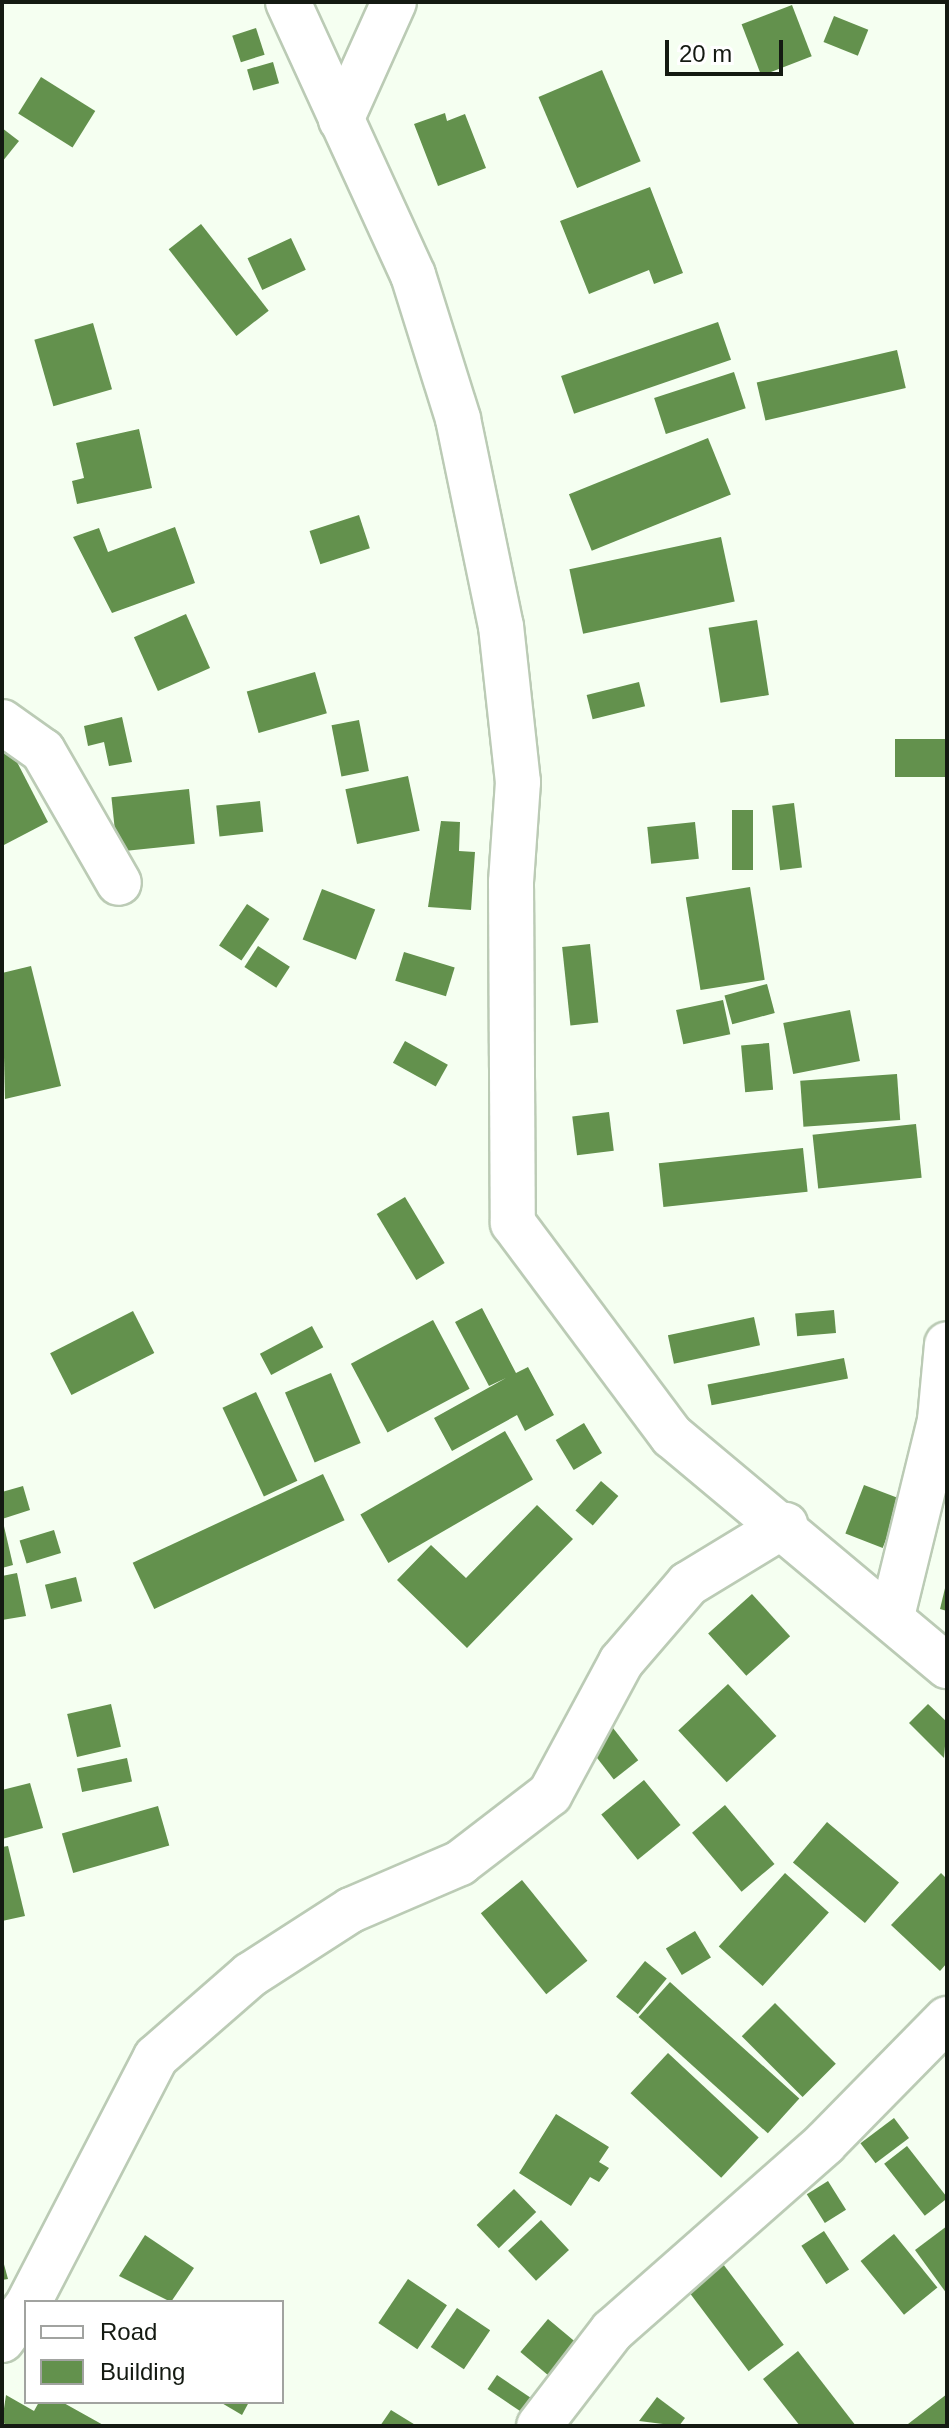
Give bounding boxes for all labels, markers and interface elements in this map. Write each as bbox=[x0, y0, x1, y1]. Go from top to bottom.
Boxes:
scale bar bbox=[669, 24, 787, 74]
text: 20 m bbox=[679, 40, 732, 67]
legend bbox=[24, 2300, 284, 2404]
text: Road bbox=[100, 2318, 157, 2345]
text: Building bbox=[100, 2358, 185, 2385]

